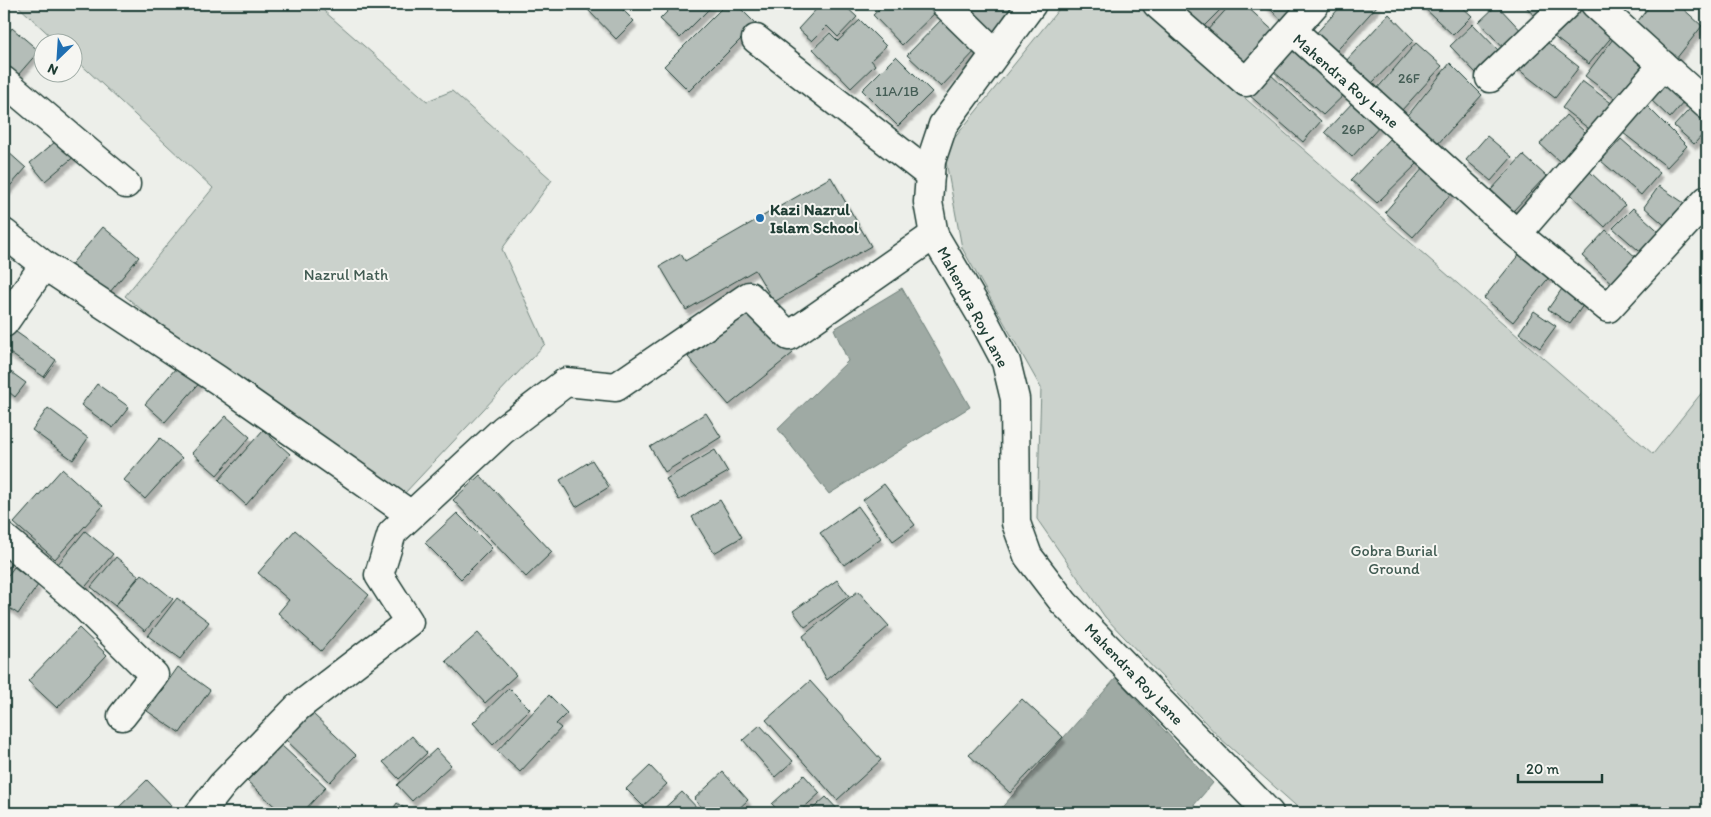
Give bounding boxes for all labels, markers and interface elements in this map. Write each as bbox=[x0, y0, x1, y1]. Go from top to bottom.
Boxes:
street label: Mahendra Roy Lane bbox=[1289, 30, 1403, 132]
north arrow bbox=[32, 32, 82, 82]
text: N bbox=[45, 60, 61, 79]
house number: 26F bbox=[1398, 70, 1421, 87]
house number: 11A/1B bbox=[875, 83, 919, 100]
house number: 26P bbox=[1342, 121, 1364, 138]
place label: Kazi Nazrul Islam School bbox=[770, 200, 859, 237]
marker: Kazi Nazrul Islam School bbox=[754, 212, 766, 224]
street label: Mahendra Roy Lane bbox=[933, 243, 1013, 371]
park label: Nazrul Math bbox=[304, 265, 388, 284]
park label: Gobra Burial Ground bbox=[1351, 541, 1438, 578]
street label: Mahendra Roy Lane bbox=[1081, 619, 1188, 729]
scale bar bbox=[1518, 752, 1602, 784]
text: 20 m bbox=[1526, 760, 1560, 778]

